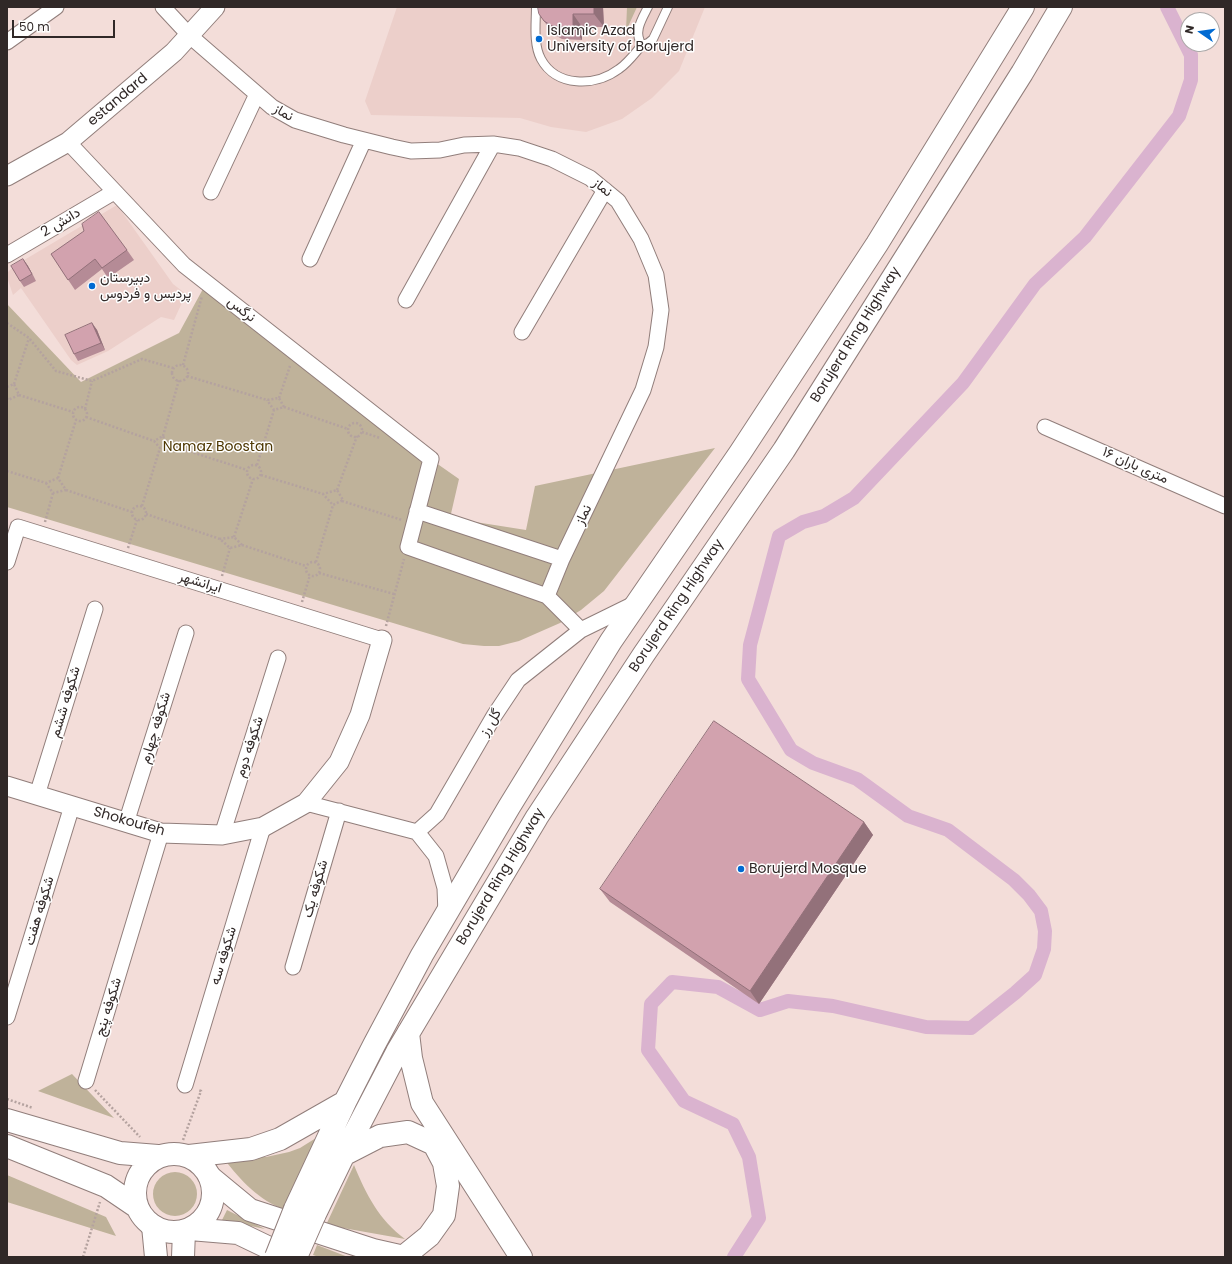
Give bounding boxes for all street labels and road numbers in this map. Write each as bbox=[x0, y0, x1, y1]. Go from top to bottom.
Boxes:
street label: estandard bbox=[85, 70, 151, 130]
street label: نماز bbox=[270, 101, 296, 125]
street label: نماز bbox=[589, 175, 615, 201]
street label: دانش 2 bbox=[38, 205, 84, 241]
street label: Borujerd Ring Highway bbox=[807, 264, 905, 406]
street label: نرگس bbox=[223, 294, 259, 326]
street label: ۱۶ متری باران bbox=[1099, 444, 1171, 488]
street label: نماز bbox=[572, 502, 596, 528]
street label: Borujerd Ring Highway bbox=[626, 536, 728, 676]
street label: ایرانشهر bbox=[177, 569, 223, 597]
street label: شکوفه ششم bbox=[47, 664, 85, 740]
street label: شکوفه چهارم bbox=[137, 690, 175, 766]
street label: گل رز bbox=[476, 706, 506, 740]
street label: شکوفه دوم bbox=[232, 714, 268, 780]
street label: Shokoufeh bbox=[91, 804, 167, 840]
street label: Borujerd Ring Highway bbox=[453, 805, 549, 949]
street label: شکوفه یک bbox=[300, 858, 332, 920]
street label: شکوفه هفت bbox=[22, 874, 58, 948]
street label: شکوفه سه bbox=[207, 925, 241, 987]
street label: شکوفه پنج bbox=[92, 976, 126, 1038]

